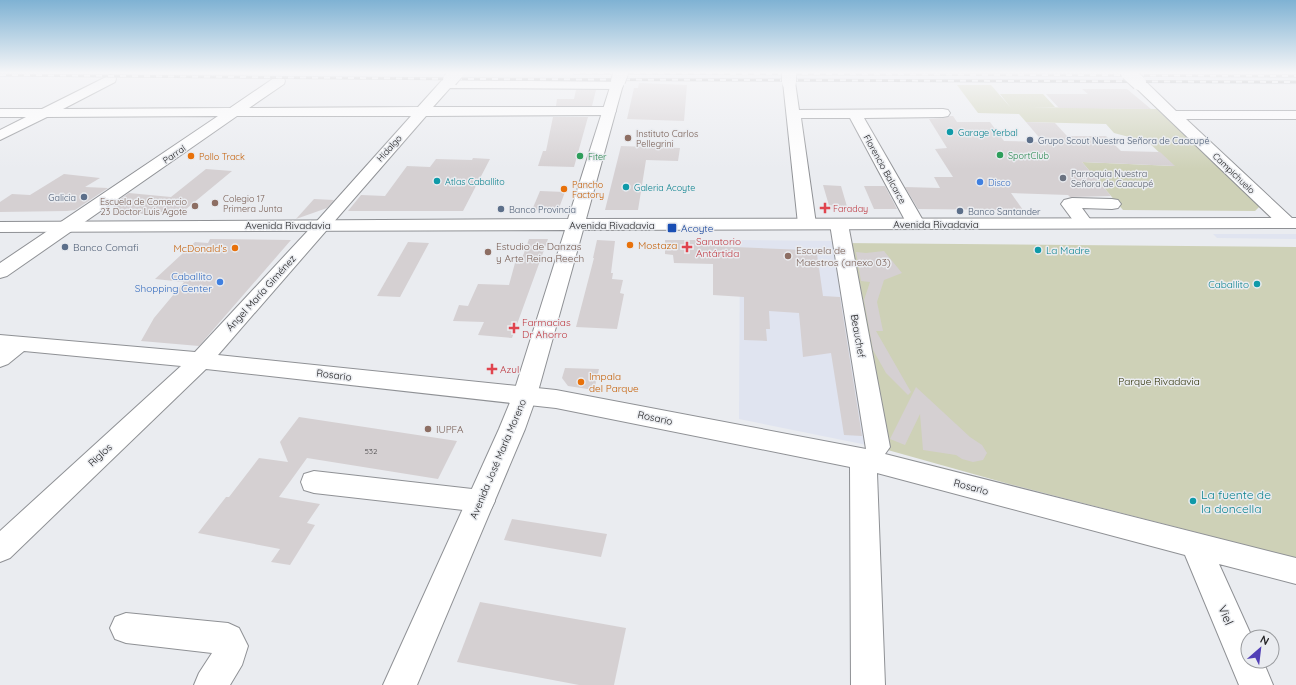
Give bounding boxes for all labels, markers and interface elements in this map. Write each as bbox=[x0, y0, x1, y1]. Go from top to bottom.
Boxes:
marker: Garage Yerbal bbox=[945, 127, 955, 137]
place label: Garage Yerbal bbox=[958, 127, 1018, 138]
place label: Instituto Carlos Pellegrini bbox=[636, 128, 698, 149]
street label: Hidalgo bbox=[374, 132, 404, 164]
marker: Instituto Carlos Pellegrini bbox=[623, 133, 633, 143]
street label: Florencio Balcarce bbox=[862, 133, 908, 205]
marker: Grupo Scout Nuestra Señora de Caacupé bbox=[1025, 135, 1035, 145]
place label: Grupo Scout Nuestra Señora de Caacupé bbox=[1038, 135, 1210, 146]
street label: Parral bbox=[161, 142, 187, 166]
marker: SportClub bbox=[995, 150, 1005, 160]
place label: SportClub bbox=[1008, 150, 1049, 161]
street label: Campichuelo bbox=[1211, 150, 1257, 196]
marker: Pollo Track bbox=[186, 151, 196, 161]
place label: Pollo Track bbox=[199, 151, 245, 162]
marker: Fiter bbox=[575, 151, 585, 161]
place label: Fiter bbox=[588, 151, 607, 162]
place label: Parroquia Nuestra Señora de Caacupé bbox=[1071, 168, 1153, 189]
marker: Parroquia Nuestra Señora de Caacupé bbox=[1058, 173, 1068, 183]
marker: Atlas Caballito bbox=[432, 176, 442, 186]
place label: Atlas Caballito bbox=[445, 176, 505, 187]
marker: Disco bbox=[975, 177, 985, 187]
place label: Disco bbox=[988, 177, 1011, 188]
place label: Pancho Factory bbox=[572, 179, 604, 200]
marker: Galeria Acoyte bbox=[621, 182, 631, 192]
place label: Galeria Acoyte bbox=[634, 182, 695, 193]
marker: Pancho Factory bbox=[559, 184, 569, 194]
place label: Galicia bbox=[48, 192, 76, 203]
marker: Galicia bbox=[79, 192, 89, 202]
place label: Colegio 17 Primera Junta bbox=[223, 193, 282, 214]
place label: Escuela de Comercio 23 Doctor Luis Agote bbox=[100, 196, 187, 217]
marker: Colegio 17 Primera Junta bbox=[210, 198, 220, 208]
marker: Escuela de Comercio 23 Doctor Luis Agote bbox=[190, 201, 200, 211]
marker: Faraday bbox=[820, 203, 830, 213]
place label: Faraday bbox=[833, 203, 868, 214]
marker: Banco Provincia bbox=[496, 204, 506, 214]
place label: Banco Provincia bbox=[509, 204, 576, 215]
marker: Banco Santander bbox=[955, 206, 965, 216]
place label: Banco Santander bbox=[968, 206, 1041, 217]
street label: Avenida Rivadavia bbox=[893, 218, 979, 231]
street label: Avenida Rivadavia bbox=[245, 219, 331, 232]
street label: Avenida Rivadavia bbox=[569, 219, 655, 232]
marker: Acoyte bbox=[666, 222, 678, 234]
place label: Acoyte bbox=[681, 222, 714, 235]
place label: Sanatorio Antártida bbox=[696, 235, 741, 260]
place label: Mostaza bbox=[638, 239, 677, 252]
place label: Estudio de Danzas y Arte Reina Reech bbox=[496, 240, 584, 265]
marker: Mostaza bbox=[625, 240, 635, 250]
place label: Banco Comafi bbox=[73, 241, 139, 254]
marker: Sanatorio Antártida bbox=[681, 241, 693, 253]
marker: Banco Comafi bbox=[60, 242, 70, 252]
place label: McDonald's bbox=[174, 242, 227, 255]
marker: McDonald's bbox=[230, 243, 240, 253]
place label: Escuela de Maestros (anexo 03) bbox=[796, 244, 891, 269]
place label: La Madre bbox=[1046, 244, 1090, 257]
marker: La Madre bbox=[1033, 245, 1043, 255]
marker: Estudio de Danzas y Arte Reina Reech bbox=[483, 247, 493, 257]
marker: Escuela de Maestros (anexo 03) bbox=[783, 251, 793, 261]
street label: Ángel María Giménez bbox=[223, 252, 299, 334]
place label: Caballito Shopping Center bbox=[135, 270, 212, 295]
marker: Caballito Shopping Center bbox=[215, 277, 225, 287]
place label: Caballito bbox=[1208, 278, 1249, 291]
marker: Caballito bbox=[1252, 279, 1262, 289]
street label: Beauchef bbox=[848, 313, 868, 359]
place label: Farmacias Dr Ahorro bbox=[522, 316, 571, 341]
marker: Farmacias Dr Ahorro bbox=[509, 323, 519, 333]
place label: Azul bbox=[500, 363, 519, 376]
marker: Azul bbox=[487, 364, 497, 374]
street label: Rosario bbox=[316, 366, 352, 384]
place label: Impala del Parque bbox=[589, 370, 639, 395]
park label: Parque Rivadavia bbox=[1118, 375, 1200, 388]
marker: Impala del Parque bbox=[576, 377, 586, 387]
street label: Avenida José María Moreno bbox=[467, 397, 529, 521]
street label: Rosario bbox=[636, 408, 674, 428]
place label: IUPFA bbox=[436, 423, 464, 436]
marker: IUPFA bbox=[423, 424, 433, 434]
street label: Riglos bbox=[85, 440, 115, 469]
house number: 532 bbox=[365, 446, 378, 456]
street label: Rosario bbox=[952, 476, 990, 498]
place label: La fuente de la doncella bbox=[1201, 487, 1271, 516]
marker: La fuente de la doncella bbox=[1188, 496, 1198, 506]
street label: Viel bbox=[1215, 603, 1237, 627]
north arrow bbox=[1240, 629, 1280, 669]
text: N bbox=[1258, 632, 1272, 648]

